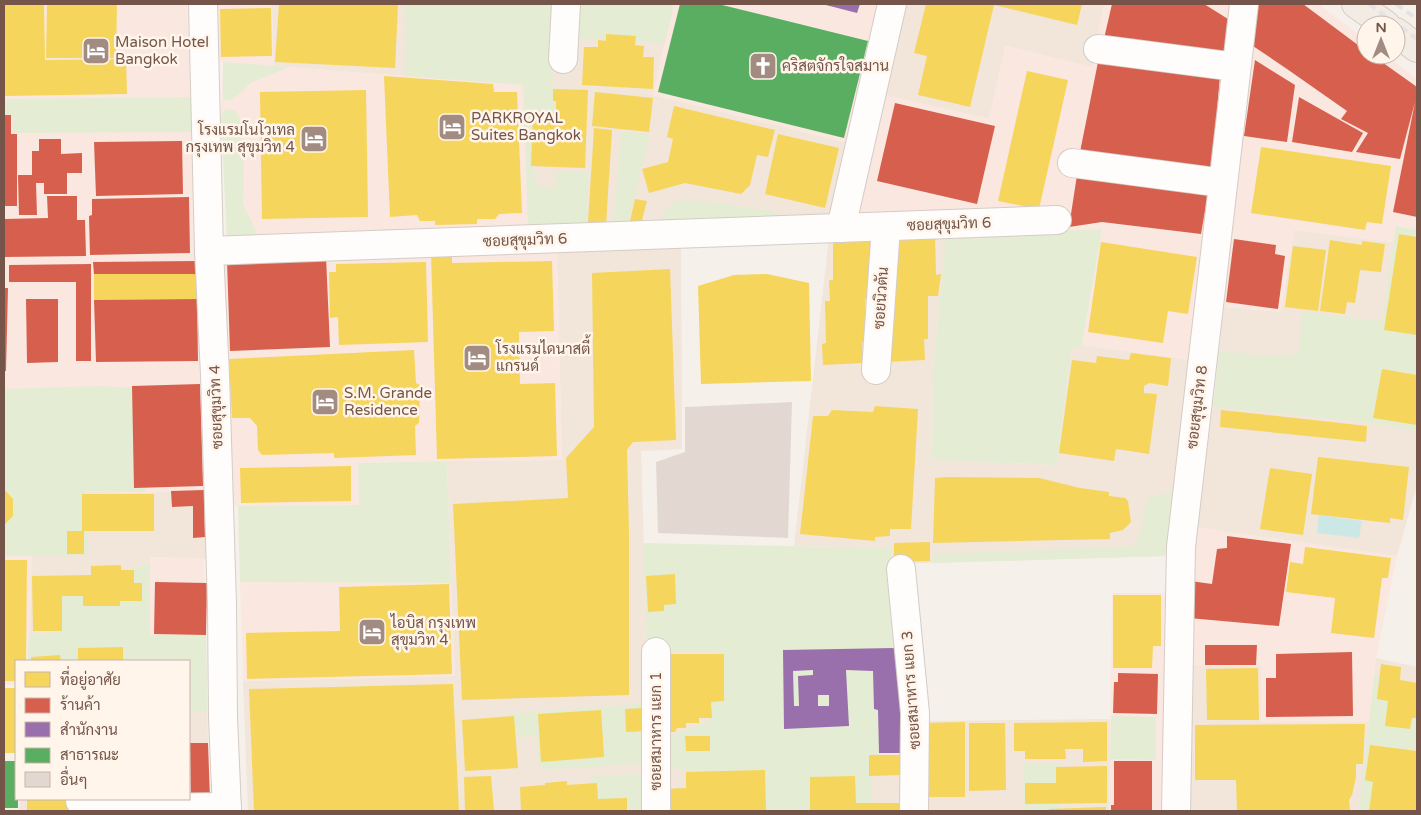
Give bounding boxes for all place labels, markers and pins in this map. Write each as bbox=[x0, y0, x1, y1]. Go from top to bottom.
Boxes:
place label: Maison Hotel Bangkok bbox=[115, 33, 209, 68]
hotel icon: Maison Hotel Bangkok bbox=[81, 36, 111, 66]
church icon: คริสตจักรใจสมาน bbox=[748, 51, 778, 81]
place label: คริสตจักรใจสมาน bbox=[782, 56, 889, 75]
place label: PARKROYAL Suites Bangkok bbox=[471, 109, 581, 144]
hotel icon: PARKROYAL Suites Bangkok bbox=[437, 112, 467, 142]
place label: โรงแรมโนโวเทล กรุงเทพ สุขุมวิท 4 bbox=[185, 120, 295, 158]
hotel icon: โรงแรมโนโวเทล กรุงเทพ สุขุมวิท 4 bbox=[299, 124, 329, 154]
place label: โรงแรมไดนาสตี้ แกรนด์ bbox=[495, 334, 591, 375]
hotel icon: โรงแรมไดนาสตี้ แกรนด์ bbox=[462, 343, 492, 373]
place label: S.M. Grande Residence bbox=[344, 384, 432, 419]
hotel icon: S.M. Grande Residence bbox=[310, 387, 340, 417]
place label: ไอบิส กรุงเทพ สุขุมวิท 4 bbox=[390, 613, 476, 651]
hotel icon: ไอบิส กรุงเทพ สุขุมวิท 4 bbox=[357, 617, 387, 647]

